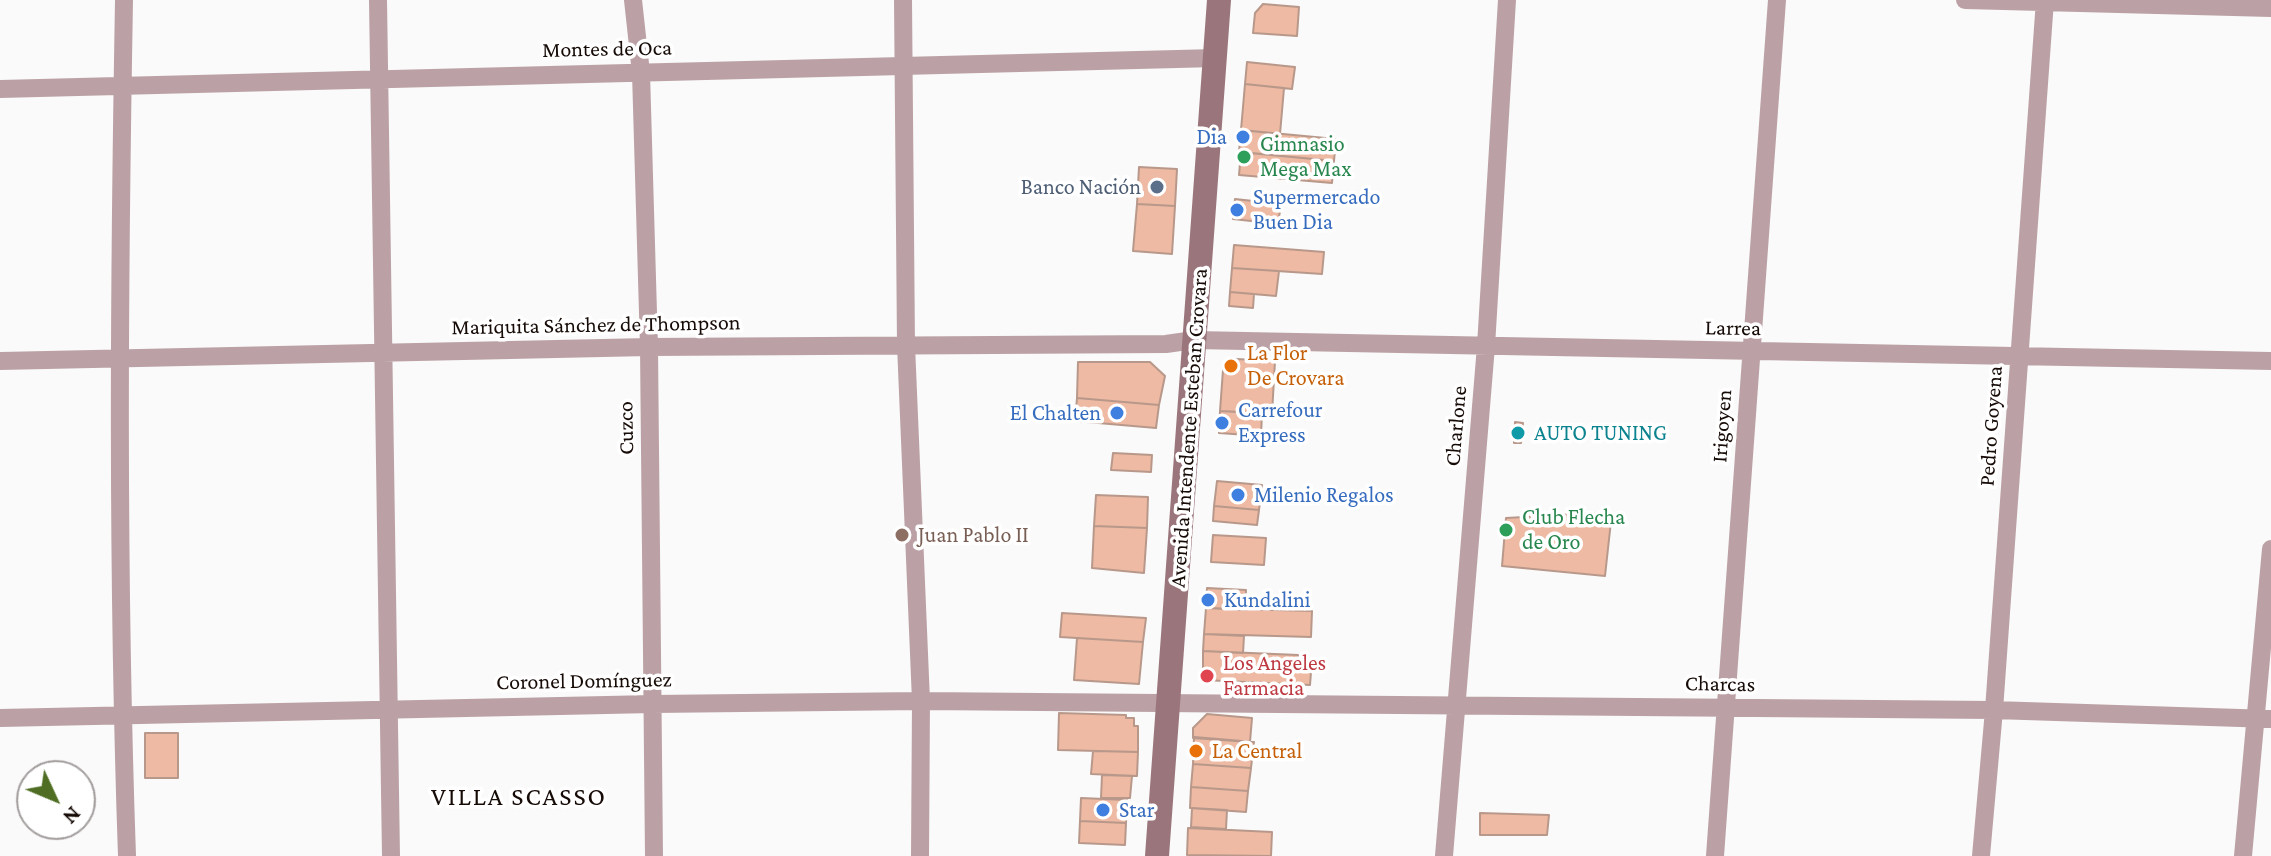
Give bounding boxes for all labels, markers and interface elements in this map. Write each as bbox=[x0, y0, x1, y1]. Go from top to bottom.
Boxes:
street label: Montes de Oca bbox=[542, 35, 672, 63]
place label: Dia bbox=[1196, 124, 1227, 150]
marker: Dia bbox=[1234, 128, 1252, 146]
place label: Gimnasio Mega Max bbox=[1260, 131, 1352, 182]
marker: Gimnasio Mega Max bbox=[1235, 148, 1253, 166]
place label: Banco Nación bbox=[1021, 174, 1141, 200]
marker: Banco Nación bbox=[1148, 178, 1166, 196]
place label: Supermercado Buen Dia bbox=[1253, 184, 1380, 236]
marker: Supermercado Buen Dia bbox=[1228, 201, 1246, 219]
street label: Avenida Intendente Esteban Crovara bbox=[1165, 268, 1213, 588]
street label: Mariquita Sánchez de Thompson bbox=[451, 309, 741, 341]
street label: Larrea bbox=[1705, 314, 1761, 342]
place label: La Flor De Crovara bbox=[1247, 340, 1344, 392]
marker: La Flor De Crovara bbox=[1222, 357, 1240, 375]
street label: Pedro Goyena bbox=[1974, 365, 2008, 487]
street label: Charlone bbox=[1439, 385, 1473, 467]
street label: Irigoyen bbox=[1706, 389, 1738, 463]
place label: Carrefour Express bbox=[1238, 397, 1323, 448]
place label: El Chalten bbox=[1010, 400, 1101, 426]
street label: Cuzco bbox=[612, 401, 640, 455]
marker: El Chalten bbox=[1108, 404, 1126, 422]
marker: Carrefour Express bbox=[1213, 414, 1231, 432]
place label: AUTO TUNING bbox=[1534, 420, 1667, 446]
marker: AUTO TUNING bbox=[1509, 424, 1527, 442]
place label: Milenio Regalos bbox=[1254, 482, 1394, 508]
marker: Milenio Regalos bbox=[1229, 486, 1247, 504]
place label: Club Flecha de Oro bbox=[1522, 504, 1625, 556]
marker: Club Flecha de Oro bbox=[1497, 521, 1515, 539]
place label: Juan Pablo II bbox=[918, 522, 1029, 548]
marker: Juan Pablo II bbox=[893, 526, 911, 544]
place label: Kundalini bbox=[1224, 587, 1311, 613]
marker: Kundalini bbox=[1199, 591, 1217, 609]
place label: Los Angeles Farmacia bbox=[1223, 650, 1326, 702]
street label: Coronel Domínguez bbox=[496, 666, 672, 696]
marker: Los Angeles Farmacia bbox=[1198, 667, 1216, 685]
street label: Charcas bbox=[1685, 670, 1755, 698]
place label: La Central bbox=[1212, 738, 1302, 764]
marker: La Central bbox=[1187, 742, 1205, 760]
north arrow bbox=[16, 760, 96, 840]
district label: VILLA SCASSO bbox=[431, 781, 607, 813]
place label: Star bbox=[1119, 797, 1154, 823]
marker: Star bbox=[1094, 801, 1112, 819]
text: N bbox=[58, 802, 86, 830]

